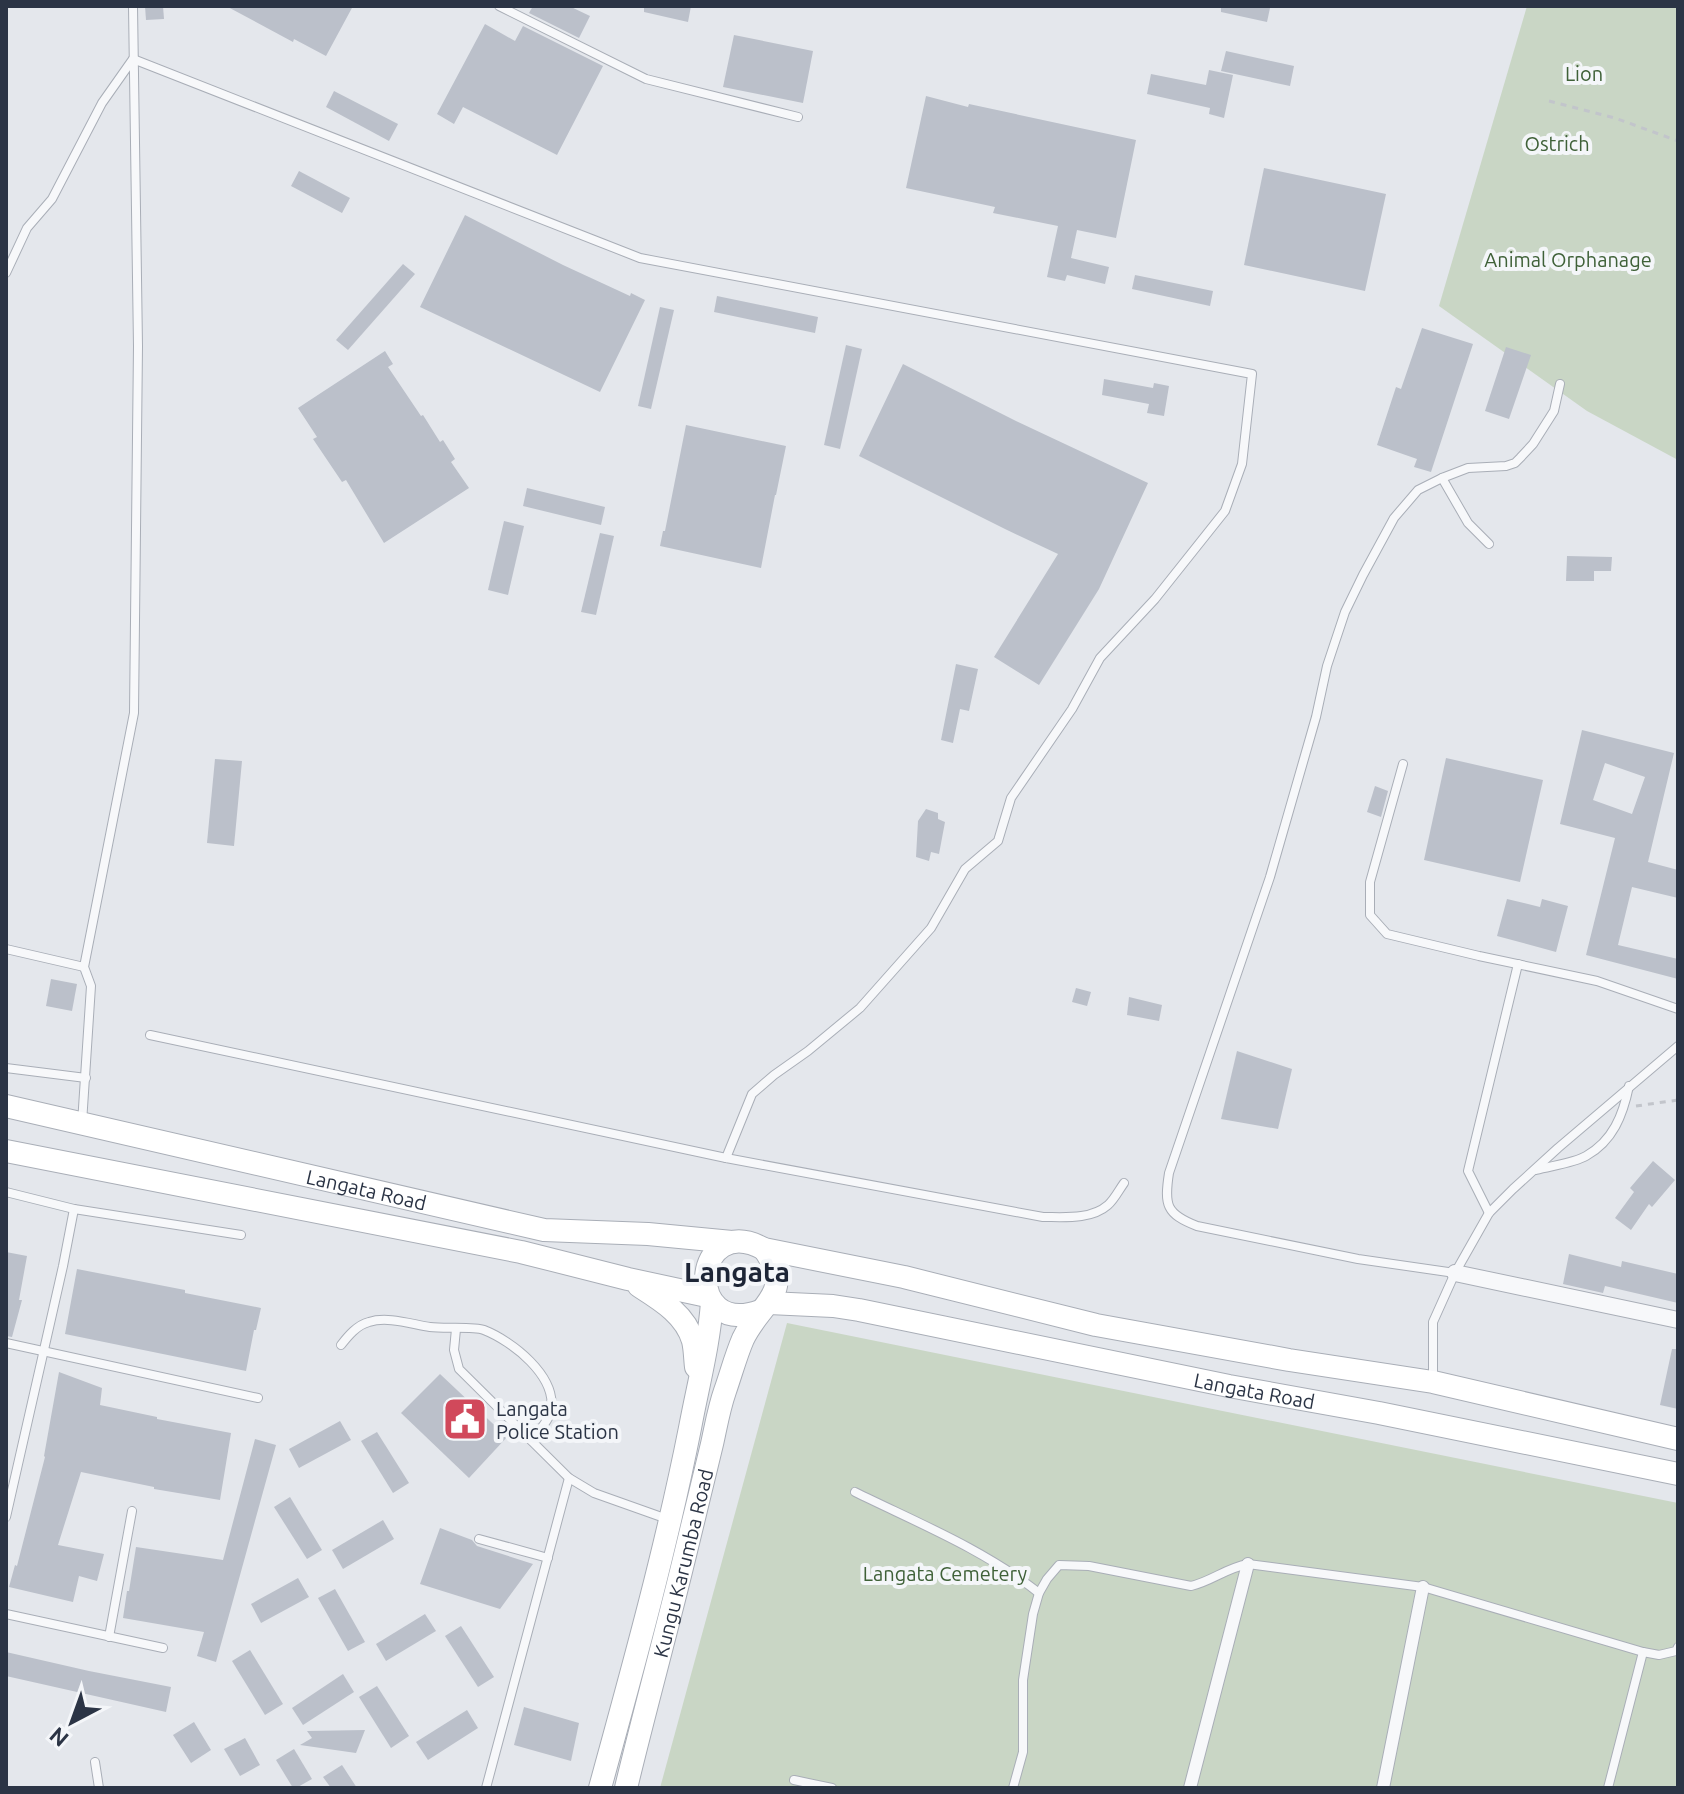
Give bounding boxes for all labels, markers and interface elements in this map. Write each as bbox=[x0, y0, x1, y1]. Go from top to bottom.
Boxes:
park label: Lion bbox=[1565, 62, 1603, 85]
park label: Ostrich bbox=[1524, 132, 1590, 155]
park label: Animal Orphanage bbox=[1484, 248, 1652, 271]
street label: Langata Road bbox=[304, 1164, 429, 1214]
district label: Langata bbox=[684, 1256, 790, 1287]
street label: Langata Road bbox=[1192, 1368, 1317, 1413]
public building icon: Langata Police Station bbox=[441, 1395, 489, 1443]
place label: Langata Police Station bbox=[496, 1397, 619, 1443]
street label: Kungu Karumba Road bbox=[648, 1466, 717, 1660]
park label: Langata Cemetery bbox=[863, 1562, 1028, 1585]
north arrow bbox=[32, 1682, 112, 1762]
text: N bbox=[44, 1723, 73, 1752]

